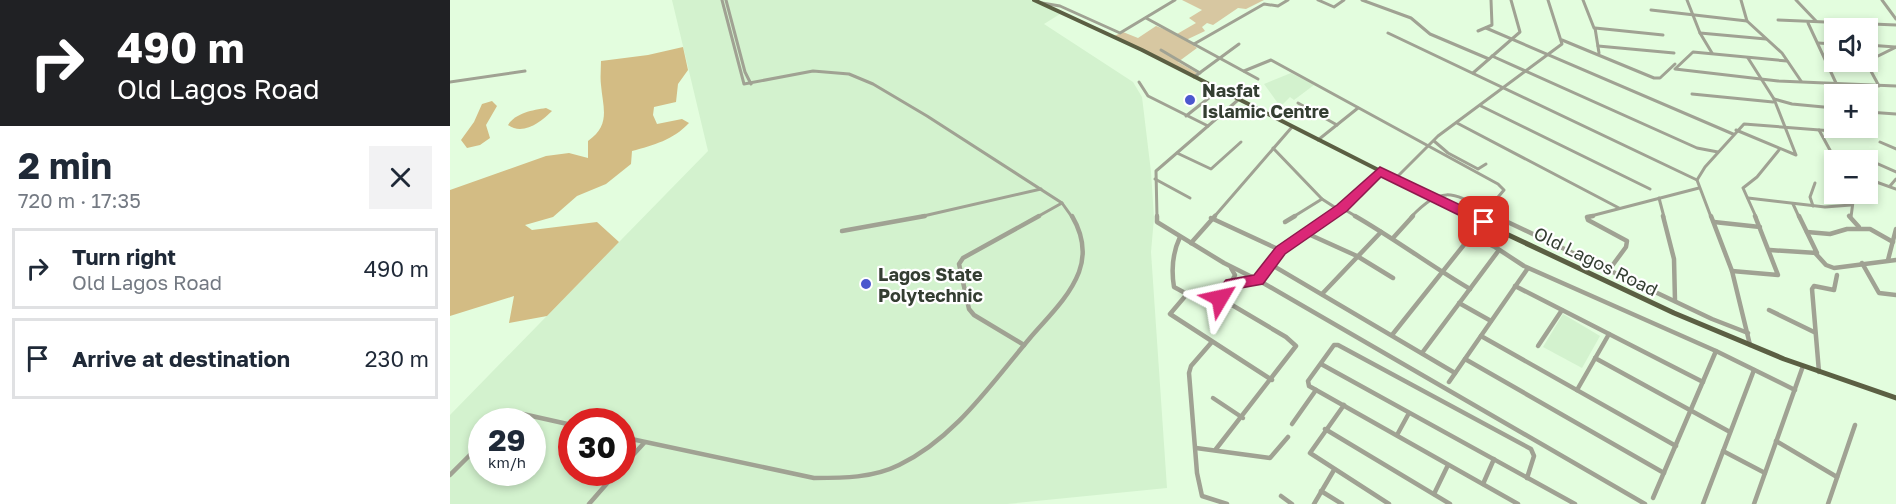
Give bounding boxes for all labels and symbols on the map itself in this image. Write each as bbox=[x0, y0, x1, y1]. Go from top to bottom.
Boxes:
place label: Nasfat Islamic Centre bbox=[1202, 79, 1329, 122]
marker: Nasfat Islamic Centre bbox=[1183, 93, 1197, 107]
pin bbox=[1458, 196, 1509, 247]
street label: Old Lagos Road bbox=[1530, 222, 1662, 300]
place label: Lagos State Polytechnic bbox=[878, 263, 983, 306]
position arrow bbox=[1188, 266, 1252, 330]
marker: Lagos State Polytechnic bbox=[859, 277, 873, 291]
speed limit sign: 30 bbox=[558, 408, 636, 486]

